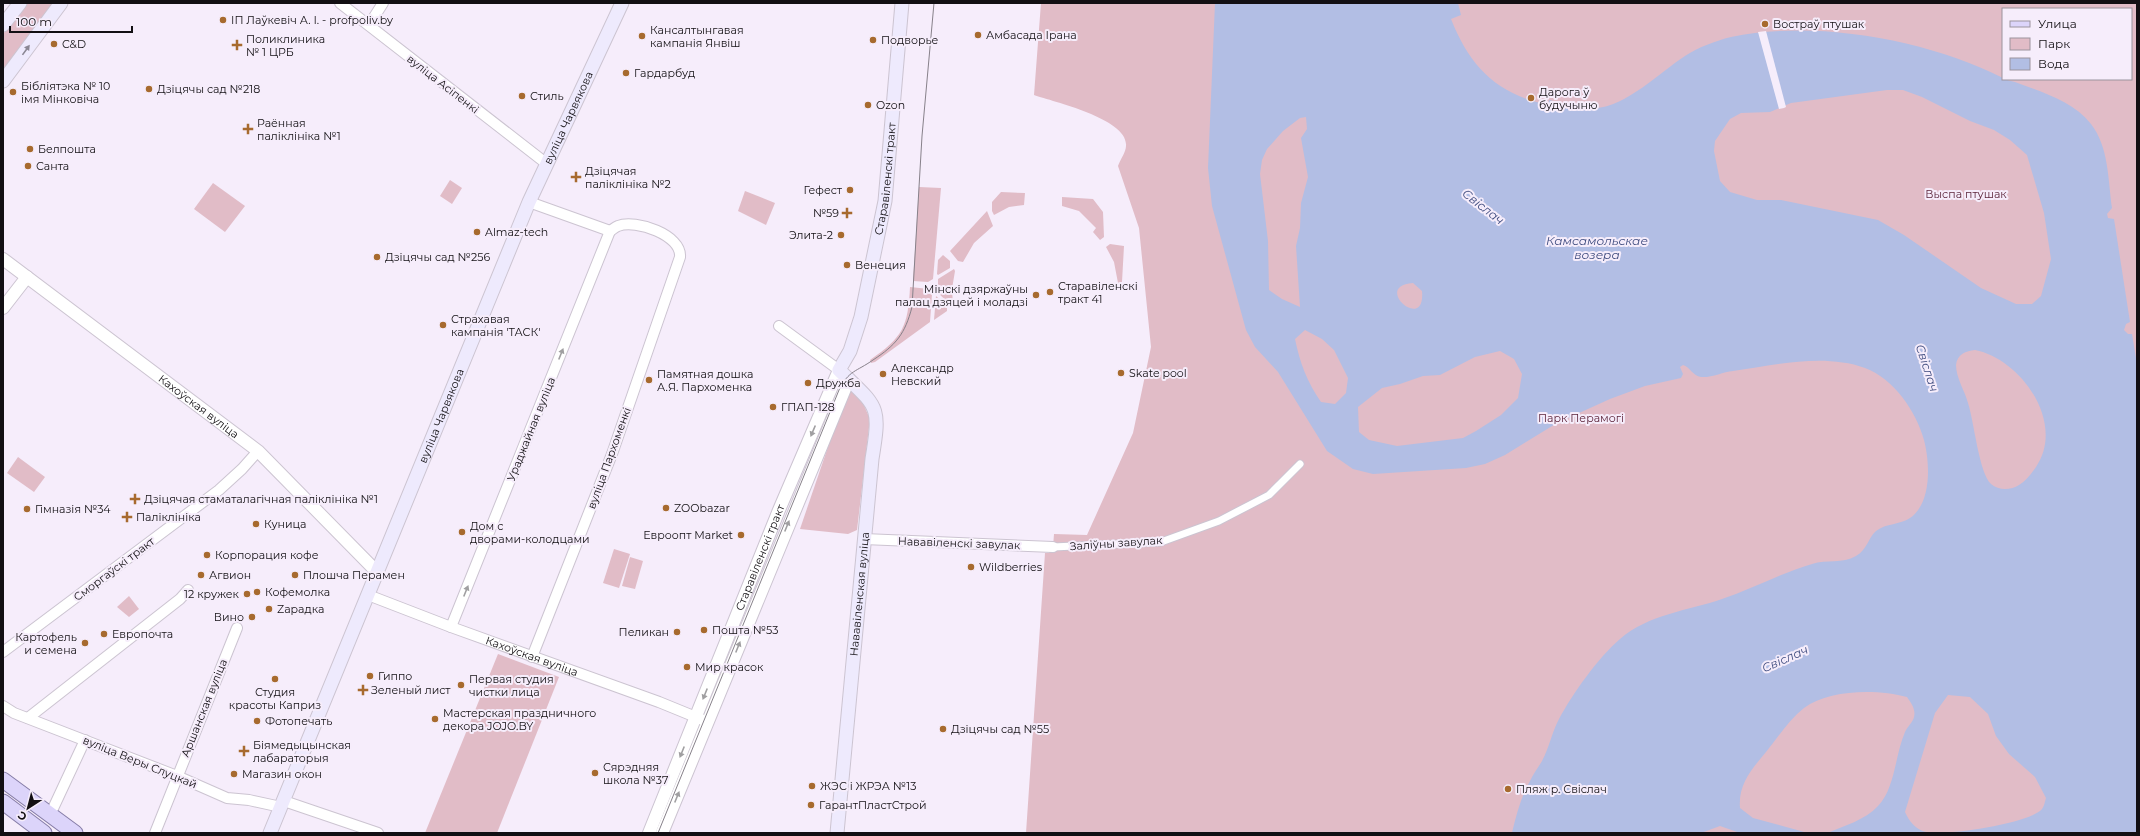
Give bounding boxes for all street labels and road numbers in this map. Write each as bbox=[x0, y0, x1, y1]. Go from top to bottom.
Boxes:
street label: вуліца Асіпенкі bbox=[404, 51, 482, 117]
street label: вуліца Чарвякова bbox=[541, 69, 596, 167]
street label: Старавіленскі тракт bbox=[871, 121, 899, 236]
street label: вуліца Чарвякова bbox=[416, 366, 467, 465]
street label: Кахоўская вуліца bbox=[156, 371, 242, 441]
street label: Ураджайная вуліца bbox=[504, 375, 558, 483]
street label: вуліца Пархоменкі bbox=[584, 405, 634, 511]
street label: Старавіленскі тракт bbox=[732, 501, 788, 613]
street label: Нававіленская вуліца bbox=[847, 531, 872, 657]
street label: Заліўны завулак bbox=[1069, 533, 1163, 553]
street label: Сморгаўскі тракт bbox=[71, 534, 158, 604]
street label: Нававіленскі завулак bbox=[898, 534, 1021, 552]
street label: Кахоўская вуліца bbox=[484, 633, 580, 679]
street label: Аршанская вуліца bbox=[178, 657, 230, 759]
street label: вуліца Веры Слуцкай bbox=[81, 733, 199, 791]

